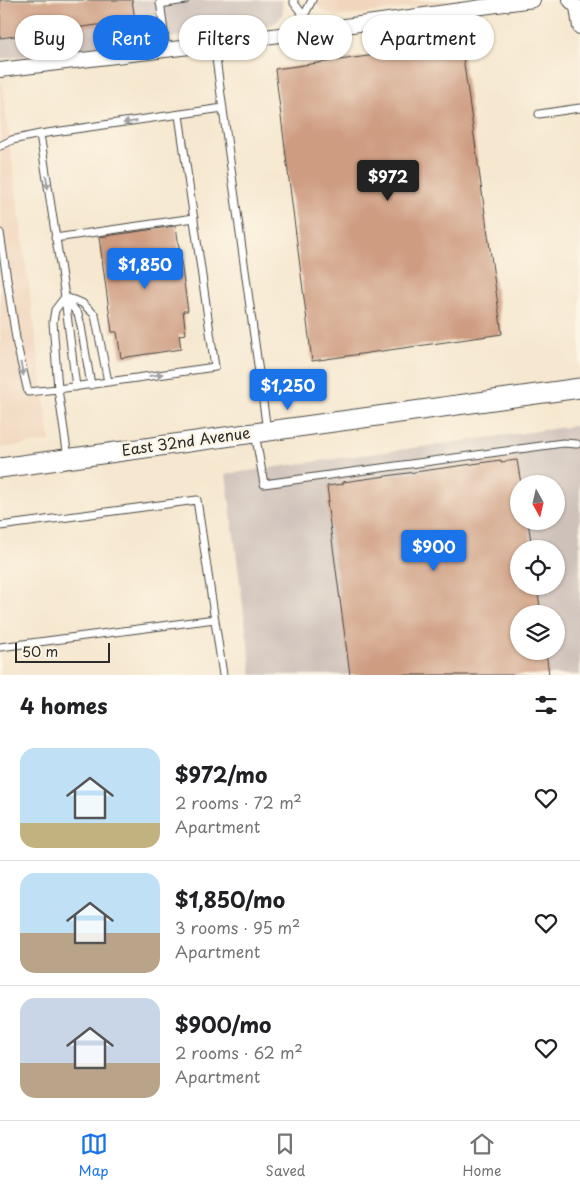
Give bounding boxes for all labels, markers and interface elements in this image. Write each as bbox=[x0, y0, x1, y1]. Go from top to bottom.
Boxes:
chip: Buy bbox=[15, 15, 83, 60]
chip: Rent bbox=[93, 15, 169, 60]
chip: Filters bbox=[179, 15, 268, 60]
chip: New bbox=[278, 15, 352, 60]
chip: Apartment bbox=[362, 15, 494, 60]
one-way arrow bbox=[122, 118, 138, 126]
pin: $972 bbox=[358, 160, 418, 202]
text: $972 bbox=[368, 164, 408, 188]
one-way arrow bbox=[44, 175, 52, 191]
pin: $1,850 bbox=[104, 248, 186, 290]
text: $1,850 bbox=[118, 252, 172, 276]
one-way arrow bbox=[18, 361, 26, 376]
pin: $1,250 bbox=[247, 368, 329, 411]
one-way arrow bbox=[148, 371, 164, 379]
text: $1,250 bbox=[261, 373, 315, 397]
street label: East 32nd Avenue bbox=[120, 420, 252, 461]
north arrow bbox=[510, 475, 565, 530]
map controls bbox=[510, 475, 565, 660]
pin: $900 bbox=[404, 530, 464, 572]
text: $900 bbox=[412, 534, 456, 558]
button: locate bbox=[510, 540, 565, 595]
button: layers bbox=[510, 605, 565, 660]
scale bar bbox=[15, 640, 110, 663]
text: 50 m bbox=[22, 641, 58, 662]
text: 4 homes bbox=[20, 689, 107, 721]
icon: filters bbox=[532, 691, 560, 719]
text: $972/mo bbox=[175, 758, 267, 790]
icon: home bbox=[60, 768, 120, 828]
icon: heart bbox=[532, 784, 560, 812]
text: 2 rooms · 72 m² bbox=[175, 790, 302, 814]
text: Apartment bbox=[175, 814, 260, 838]
text: $1,850/mo bbox=[175, 883, 285, 915]
icon: home bbox=[60, 893, 120, 953]
icon: heart bbox=[532, 909, 560, 937]
text: 3 rooms · 95 m² bbox=[175, 915, 300, 939]
text: Apartment bbox=[175, 939, 260, 963]
text: $900/mo bbox=[175, 1008, 271, 1040]
icon: home bbox=[60, 1018, 120, 1078]
icon: heart bbox=[532, 1034, 560, 1062]
text: 2 rooms · 62 m² bbox=[175, 1040, 303, 1064]
text: Apartment bbox=[175, 1064, 260, 1088]
tab: Map bbox=[79, 1130, 108, 1181]
tab: Saved bbox=[266, 1130, 305, 1181]
tab: Home bbox=[462, 1130, 501, 1181]

